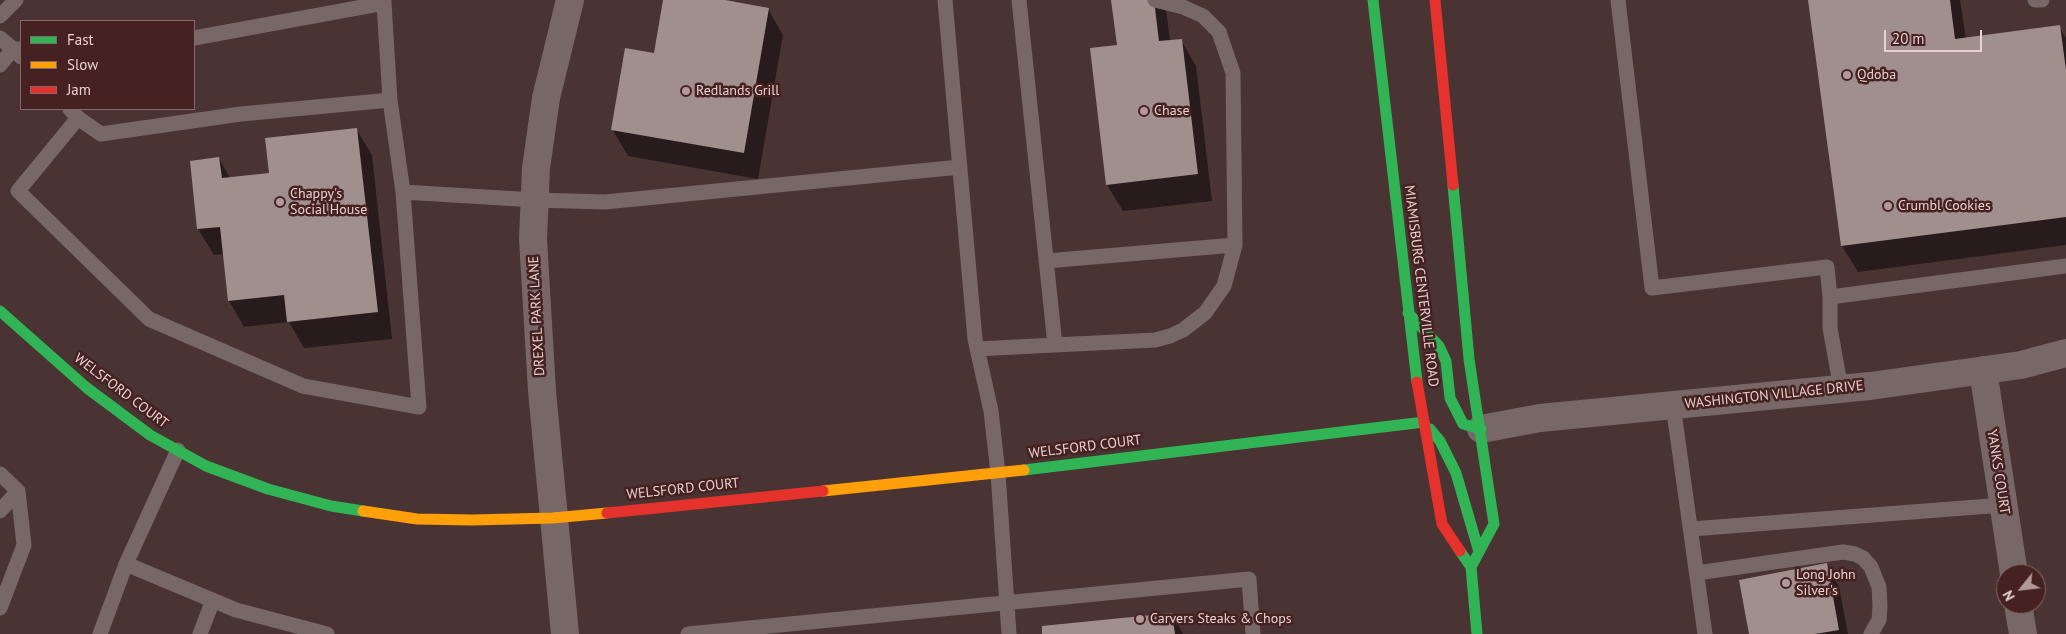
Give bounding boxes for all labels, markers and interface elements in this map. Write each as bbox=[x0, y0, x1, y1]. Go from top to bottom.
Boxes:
legend bbox=[20, 20, 195, 110]
scale bar bbox=[1886, 20, 1984, 52]
text: 20 m bbox=[1892, 29, 1925, 48]
text: Fast bbox=[67, 30, 94, 49]
text: Slow bbox=[67, 55, 98, 74]
place label: Qdoba bbox=[1857, 67, 1896, 83]
marker: Qdoba bbox=[1841, 69, 1853, 81]
text: Jam bbox=[67, 80, 91, 99]
place label: Redlands Grill bbox=[696, 83, 779, 99]
marker: Redlands Grill bbox=[680, 85, 692, 97]
place label: Chase bbox=[1154, 103, 1190, 119]
marker: Chase bbox=[1138, 105, 1150, 117]
street label: MIAMISBURG CENTERVILLE ROAD bbox=[1400, 184, 1442, 388]
place label: Chappy's Social House bbox=[290, 186, 367, 218]
marker: Chappy's Social House bbox=[274, 196, 286, 208]
place label: Crumbl Cookies bbox=[1898, 198, 1991, 214]
marker: Crumbl Cookies bbox=[1882, 200, 1894, 212]
street label: DREXEL PARK LANE bbox=[525, 255, 549, 377]
street label: WELSFORD COURT bbox=[71, 350, 171, 432]
street label: WASHINGTON VILLAGE DRIVE bbox=[1684, 377, 1864, 413]
street label: YANKS COURT bbox=[1983, 428, 2013, 516]
street label: WELSFORD COURT bbox=[1028, 432, 1142, 462]
street label: WELSFORD COURT bbox=[626, 475, 740, 503]
north arrow bbox=[1996, 564, 2046, 614]
place label: Long John Silver's bbox=[1796, 567, 1856, 600]
marker: Long John Silver's bbox=[1780, 577, 1792, 589]
text: N bbox=[1999, 587, 2019, 604]
place label: Carvers Steaks & Chops bbox=[1150, 611, 1292, 627]
marker: Carvers Steaks & Chops bbox=[1134, 613, 1146, 625]

